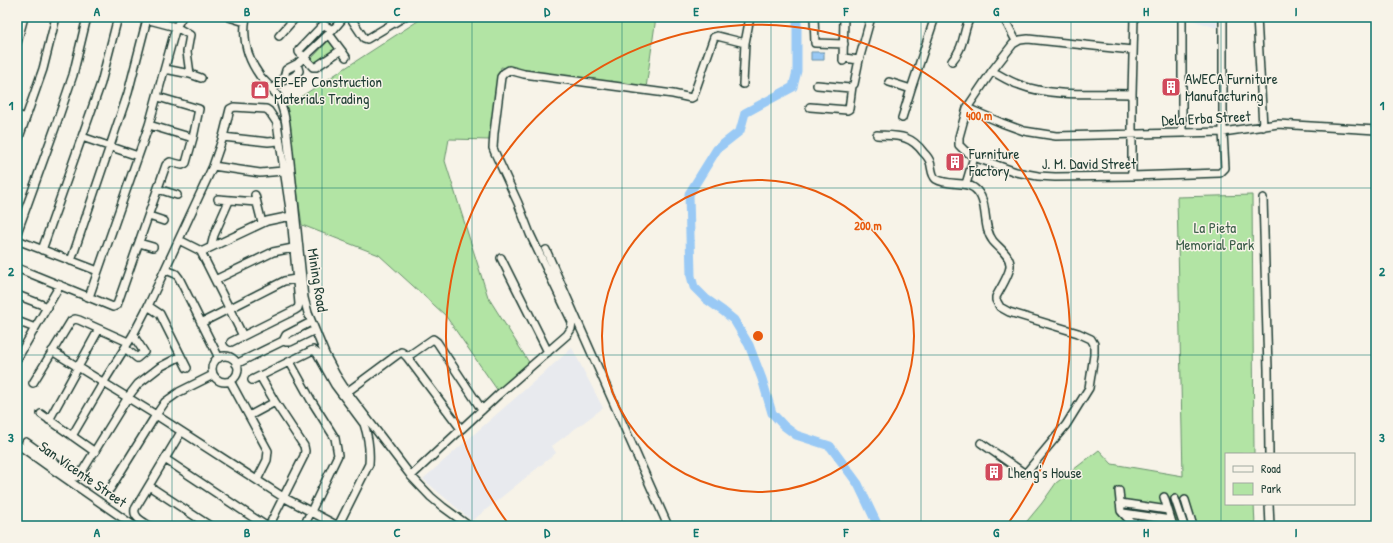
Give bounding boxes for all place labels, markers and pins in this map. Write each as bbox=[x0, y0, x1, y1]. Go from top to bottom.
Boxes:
place label: AWECA Furniture Manufacturing bbox=[1185, 68, 1278, 106]
place label: EP-EP Construction Materials Trading bbox=[274, 71, 382, 109]
building icon: AWECA Furniture Manufacturing bbox=[1160, 76, 1182, 98]
shop icon: EP-EP Construction Materials Trading bbox=[249, 79, 271, 101]
place label: Furniture Factory bbox=[968, 143, 1019, 181]
building icon: Furniture Factory bbox=[944, 151, 966, 173]
centre of rings bbox=[751, 329, 765, 343]
building icon: Lheng's House bbox=[983, 461, 1005, 483]
place label: Lheng's House bbox=[1008, 462, 1082, 483]

